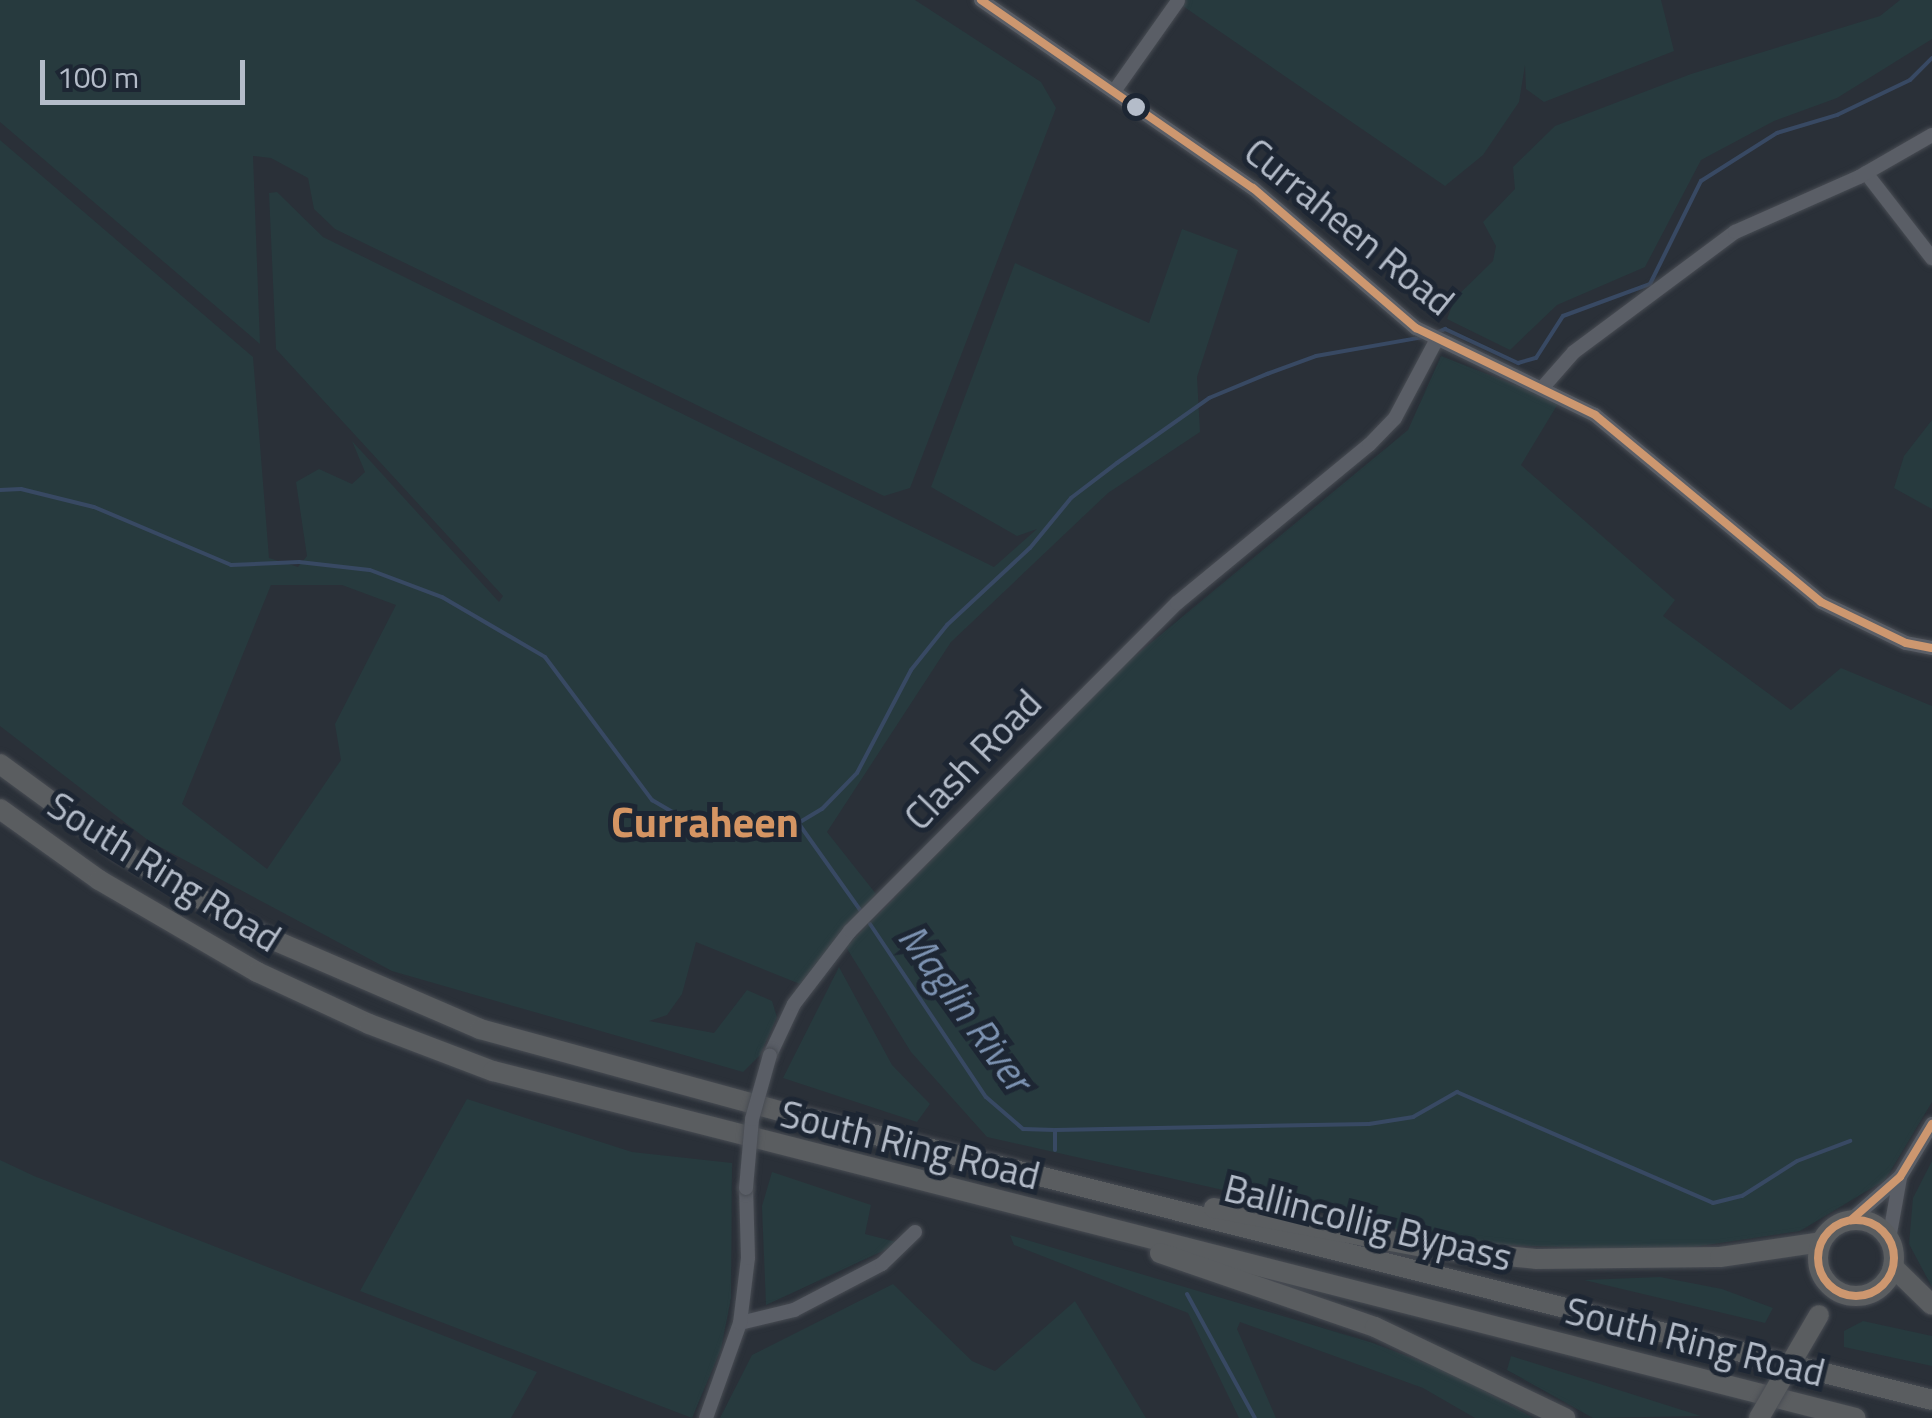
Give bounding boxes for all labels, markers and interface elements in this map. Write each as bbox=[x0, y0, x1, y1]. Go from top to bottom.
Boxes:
scale bar bbox=[45, 40, 250, 102]
text: 100 m bbox=[57, 54, 139, 100]
unlabelled marker bbox=[1126, 97, 1146, 117]
street label: Curraheen Road bbox=[1235, 129, 1463, 325]
street label: Clash Road bbox=[895, 680, 1051, 840]
street label: South Ring Road bbox=[39, 782, 289, 962]
district label: Curraheen bbox=[611, 796, 799, 846]
water label: Maglin River bbox=[888, 915, 1042, 1101]
street label: South Ring Road bbox=[776, 1091, 1044, 1199]
street label: Ballincollig Bypass bbox=[1219, 1165, 1517, 1281]
street label: South Ring Road bbox=[1561, 1288, 1829, 1396]

